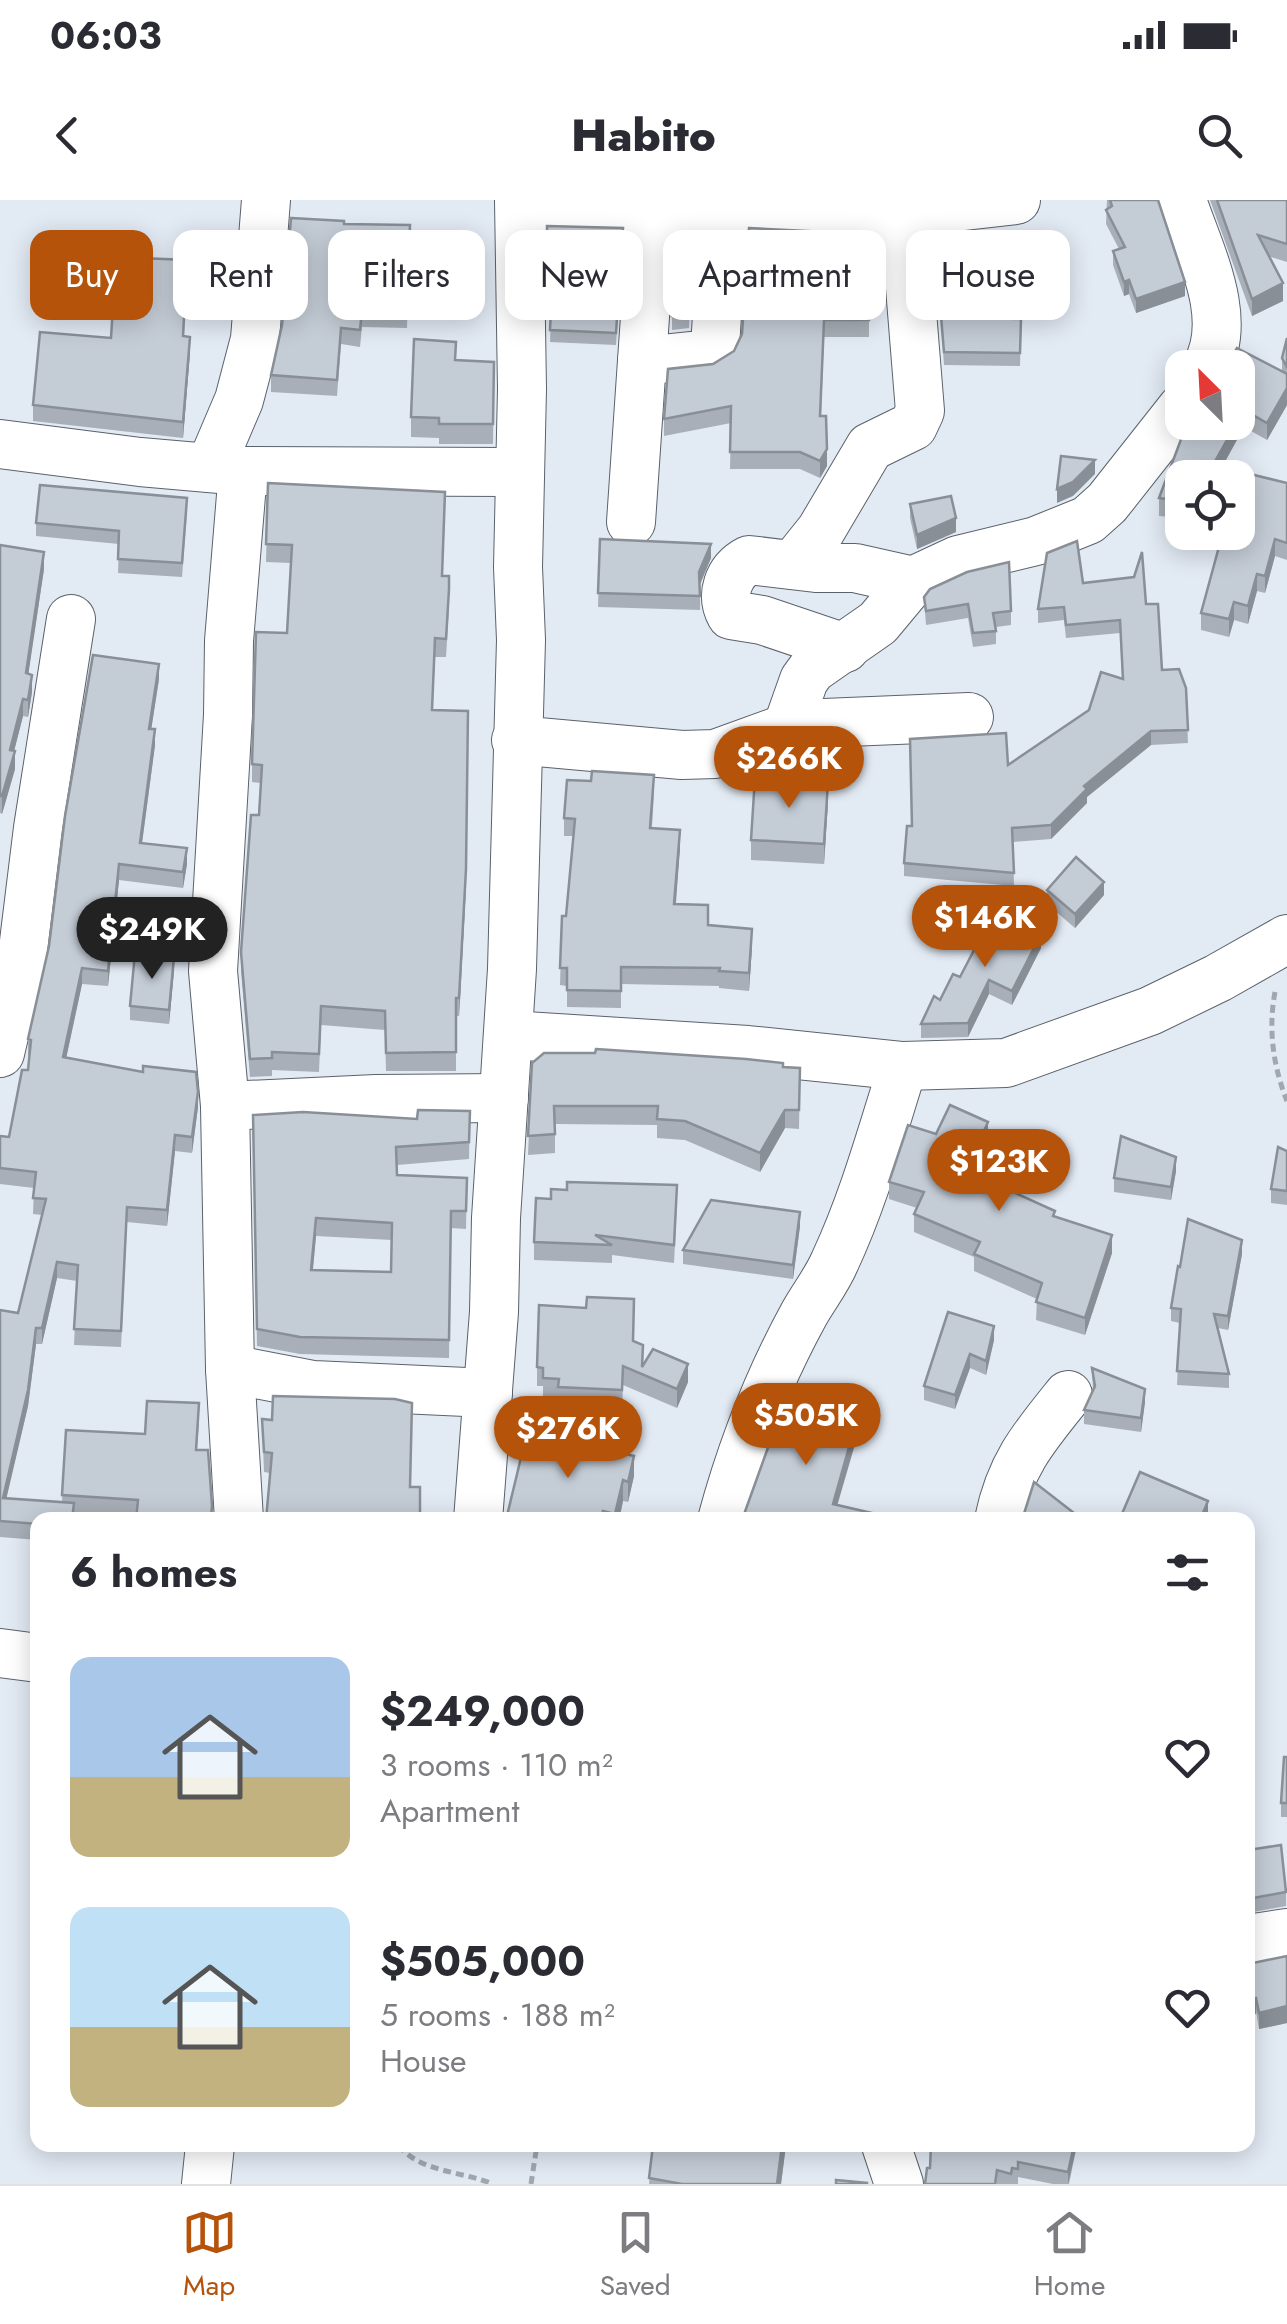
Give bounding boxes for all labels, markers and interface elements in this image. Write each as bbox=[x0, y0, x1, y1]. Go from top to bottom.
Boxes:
text: 06:03 bbox=[50, 8, 162, 63]
text: Habito bbox=[571, 103, 716, 168]
icon: back bbox=[40, 108, 95, 163]
icon: search bbox=[1192, 108, 1247, 163]
chip: Buy bbox=[30, 230, 153, 320]
chip: Rent bbox=[173, 230, 308, 320]
chip: Filters bbox=[328, 230, 485, 320]
chip: New bbox=[505, 230, 643, 320]
chip: Apartment bbox=[663, 230, 886, 320]
chip: House bbox=[906, 230, 1070, 320]
north arrow bbox=[1165, 350, 1255, 440]
map controls bbox=[1165, 350, 1255, 550]
button: locate bbox=[1165, 460, 1255, 550]
pin: $266K bbox=[719, 726, 859, 811]
text: $266K bbox=[736, 735, 842, 781]
pin: $146K bbox=[915, 885, 1055, 970]
text: $146K bbox=[934, 894, 1036, 940]
pin: $249K bbox=[82, 897, 222, 982]
text: $249K bbox=[98, 906, 206, 952]
pin: $123K bbox=[929, 1129, 1069, 1214]
text: $123K bbox=[949, 1138, 1049, 1184]
pin: $505K bbox=[736, 1383, 876, 1468]
text: $505K bbox=[754, 1392, 858, 1438]
pin: $276K bbox=[498, 1396, 638, 1481]
text: $276K bbox=[516, 1405, 620, 1451]
text: 6 homes bbox=[70, 1542, 237, 1603]
icon: filters bbox=[1160, 1545, 1215, 1600]
text: $249,000 bbox=[380, 1681, 585, 1742]
icon: home bbox=[150, 1697, 270, 1817]
icon: heart bbox=[1160, 1730, 1215, 1785]
text: 3 rooms · 110 m² bbox=[380, 1742, 613, 1788]
text: Apartment bbox=[380, 1788, 519, 1834]
text: $505,000 bbox=[380, 1931, 585, 1992]
icon: home bbox=[150, 1947, 270, 2067]
icon: heart bbox=[1160, 1980, 1215, 2035]
text: 5 rooms · 188 m² bbox=[380, 1992, 615, 2038]
text: House bbox=[380, 2038, 467, 2084]
tab: Map bbox=[182, 2205, 237, 2306]
tab: Saved bbox=[600, 2205, 671, 2306]
tab: Home bbox=[1034, 2205, 1105, 2306]

